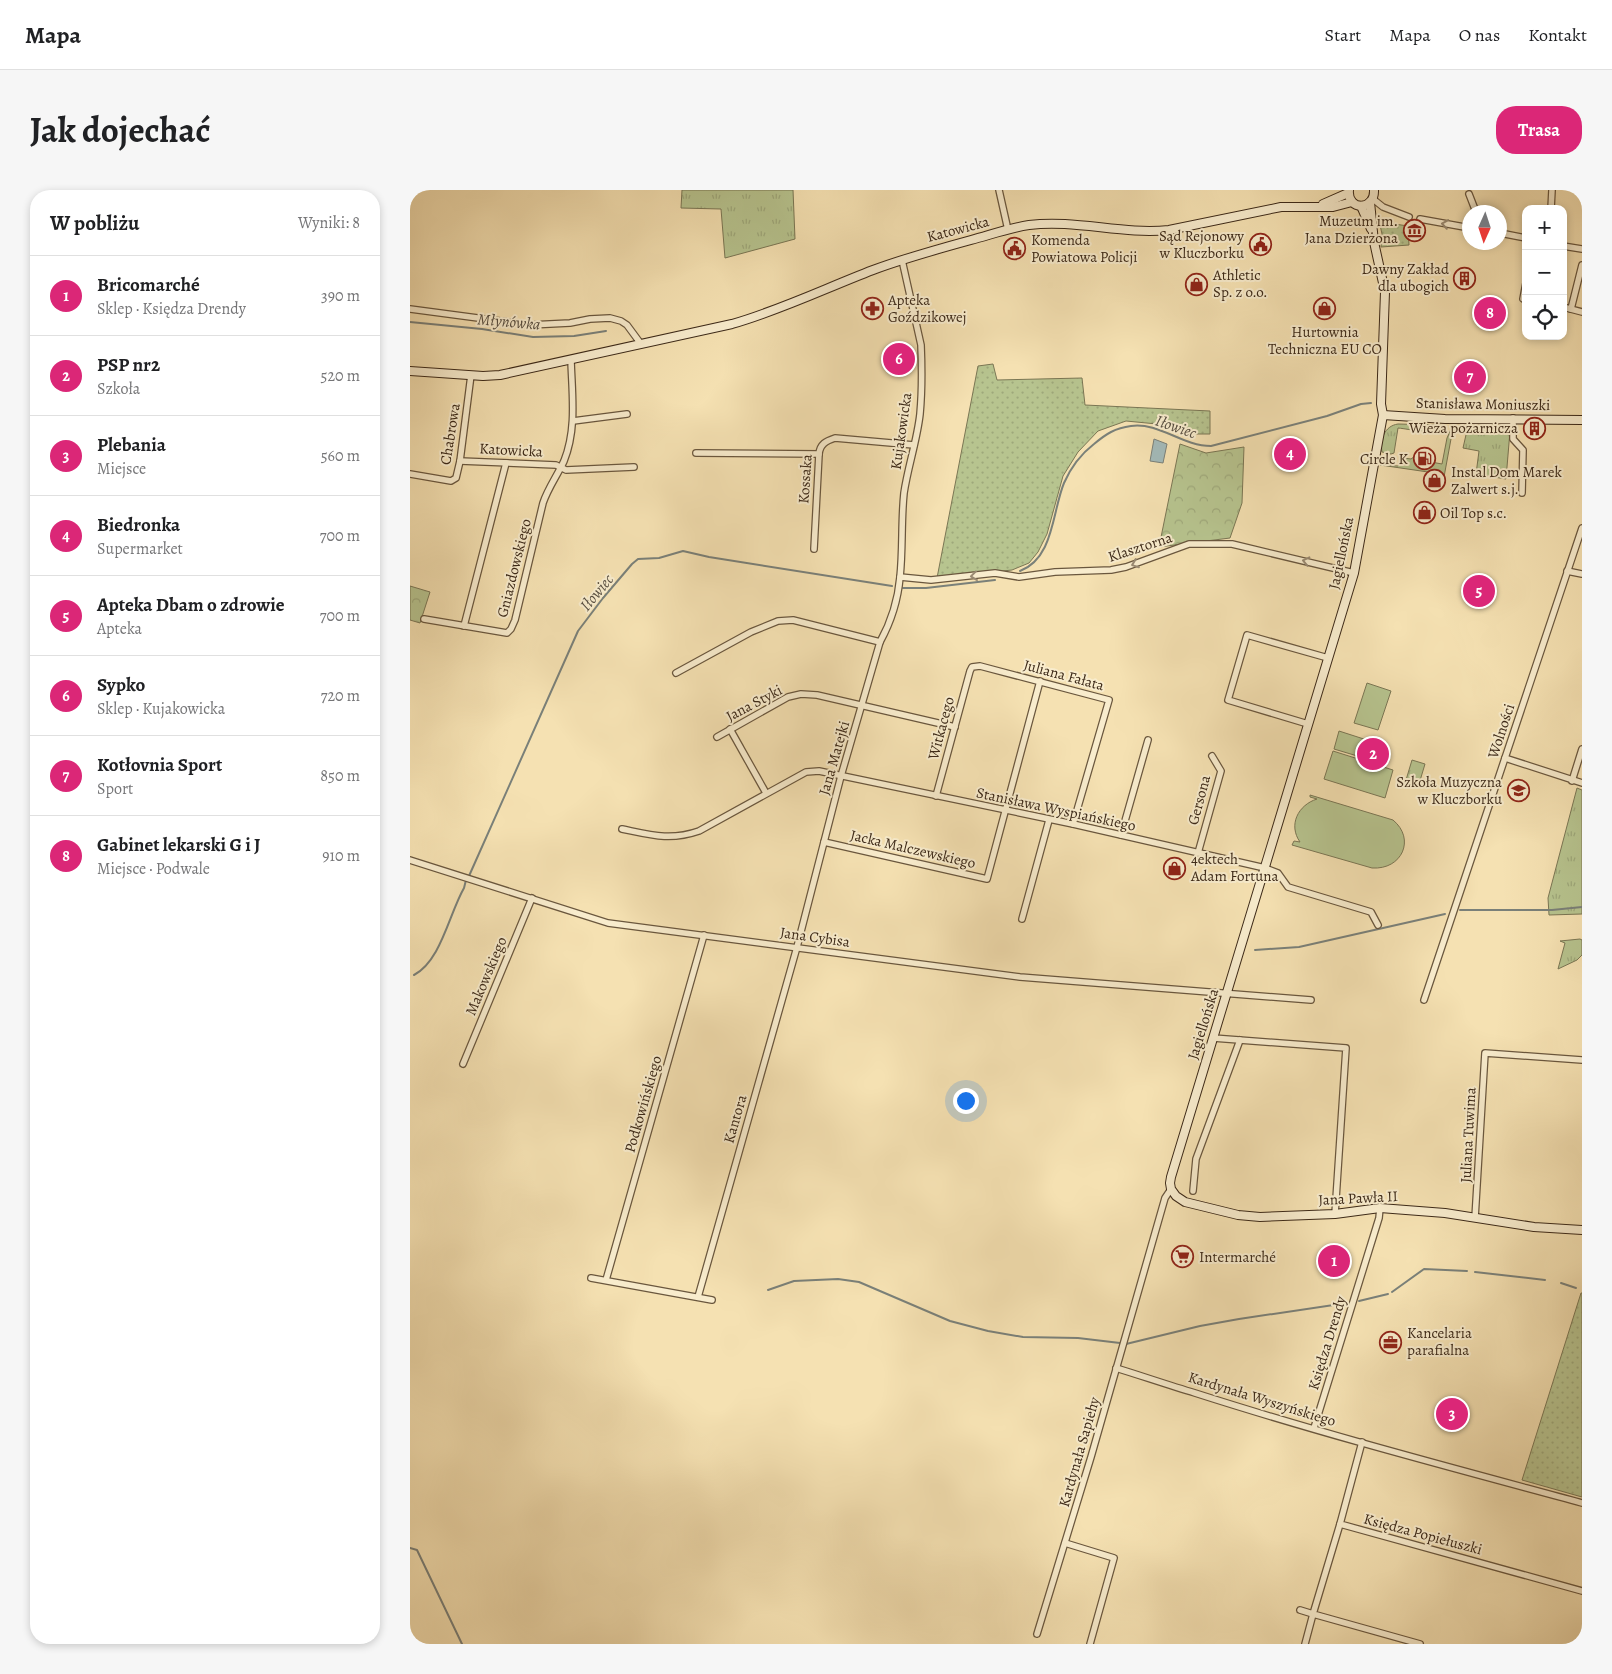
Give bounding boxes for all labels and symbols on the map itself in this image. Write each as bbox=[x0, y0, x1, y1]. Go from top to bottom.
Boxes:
north arrow bbox=[1462, 205, 1507, 250]
street label: Katowicka bbox=[925, 211, 991, 247]
place label: Muzeum im. Jana Dzierżona bbox=[1305, 211, 1398, 248]
museum icon: Muzeum im. Jana Dzierżona bbox=[1402, 218, 1426, 242]
one-way arrow bbox=[1440, 219, 1449, 229]
place label: Sąd Rejonowy w Kluczborku bbox=[1159, 226, 1245, 263]
place label: Komenda Powiatowa Policji bbox=[1031, 230, 1137, 267]
public building icon: Sąd Rejonowy w Kluczborku bbox=[1248, 233, 1272, 257]
public building icon: Komenda Powiatowa Policji bbox=[1003, 237, 1027, 261]
place label: Dawny Zakład dla ubogich bbox=[1362, 259, 1450, 296]
place label: Athletic Sp. z o.o. bbox=[1212, 265, 1268, 302]
building icon: Dawny Zakład dla ubogich bbox=[1453, 266, 1477, 290]
shop icon: Athletic Sp. z o.o. bbox=[1185, 272, 1209, 296]
place label: Apteka Goździkowej bbox=[887, 290, 966, 327]
pin: 8 bbox=[1474, 294, 1506, 332]
pharmacy icon: Apteka Goździkowej bbox=[860, 297, 884, 321]
shop icon: Hurtownia Techniczna EU CO bbox=[1313, 297, 1337, 321]
water label: Młynówka bbox=[477, 308, 542, 336]
place label: Hurtownia Techniczna EU CO bbox=[1268, 322, 1382, 359]
pin: 6 bbox=[883, 340, 915, 378]
pin: 7 bbox=[1454, 358, 1486, 396]
street label: Kujakowicka bbox=[886, 391, 916, 471]
street label: Stanisława Moniuszki bbox=[1416, 393, 1550, 415]
street label: Chabrowa bbox=[435, 402, 465, 466]
water label: Iłowiec bbox=[1152, 410, 1200, 444]
building icon: Wieża pożarnicza bbox=[1522, 416, 1546, 440]
place label: Wieża pożarnicza bbox=[1408, 418, 1518, 438]
pin: 4 bbox=[1274, 435, 1306, 473]
street label: Katowicka bbox=[479, 438, 543, 462]
fuel station icon: Circle K bbox=[1412, 447, 1436, 471]
place label: Circle K bbox=[1360, 449, 1409, 469]
street label: Kossaka bbox=[793, 454, 817, 504]
place label: Instal Dom Marek Zalwert s.j. bbox=[1451, 462, 1562, 499]
shop icon: Instal Dom Marek Zalwert s.j. bbox=[1423, 469, 1447, 493]
shop icon: Oil Top s.c. bbox=[1412, 501, 1436, 525]
place label: Oil Top s.c. bbox=[1440, 503, 1507, 523]
street label: Jagiellońska bbox=[1324, 515, 1358, 591]
street label: Gniazdowskiego bbox=[492, 516, 536, 620]
street label: Klasztorna bbox=[1105, 527, 1175, 567]
one-way arrow bbox=[1302, 556, 1311, 567]
one-way arrow bbox=[1131, 558, 1140, 568]
water label: Iłowiec bbox=[575, 569, 619, 616]
one-way arrow bbox=[970, 570, 978, 581]
pin: 5 bbox=[1463, 572, 1495, 610]
street label: Juliana Fałata bbox=[1021, 655, 1107, 695]
street label: Jana Styki bbox=[722, 680, 786, 726]
street label: Witkacego bbox=[923, 694, 959, 763]
street label: Wolności bbox=[1482, 701, 1519, 762]
street label: Jana Matejki bbox=[814, 719, 854, 797]
pin: 2 bbox=[1357, 735, 1389, 773]
place label: Szkoła Muzyczna w Kluczborku bbox=[1396, 772, 1503, 809]
street label: Gersona bbox=[1183, 773, 1215, 827]
school or university icon: Szkoła Muzyczna w Kluczborku bbox=[1506, 779, 1530, 803]
street label: Stanisława Wyspiańskiego bbox=[974, 782, 1138, 836]
street label: Jacka Malczewskiego bbox=[848, 825, 978, 873]
place label: 4ektech Adam Fortuna bbox=[1190, 849, 1279, 886]
shop icon: 4ektech Adam Fortuna bbox=[1163, 856, 1187, 880]
street label: Jana Cybisa bbox=[779, 922, 851, 952]
street label: Makowskiego bbox=[460, 934, 512, 1018]
street label: Jagiellońska bbox=[1183, 986, 1223, 1062]
street label: Podkowińskiego bbox=[620, 1053, 666, 1155]
street label: Juliana Tuwima bbox=[1456, 1087, 1480, 1183]
your location bbox=[953, 1088, 979, 1114]
street label: Kantora bbox=[719, 1092, 751, 1146]
street label: Jana Pawła II bbox=[1318, 1186, 1398, 1210]
pin: 1 bbox=[1318, 1242, 1350, 1280]
supermarket icon: Intermarché bbox=[1171, 1245, 1195, 1269]
place label: Intermarché bbox=[1199, 1247, 1276, 1267]
street label: Księdza Drendy bbox=[1303, 1293, 1351, 1392]
place label: Kancelaria parafialna bbox=[1407, 1323, 1472, 1360]
office icon: Kancelaria parafialna bbox=[1379, 1330, 1403, 1354]
street label: Kardynała Wyszyńskiego bbox=[1186, 1367, 1338, 1431]
street label: Kardynała Sapiehy bbox=[1054, 1394, 1104, 1509]
pin: 3 bbox=[1436, 1395, 1468, 1433]
street label: Księdza Popiełuszki bbox=[1361, 1509, 1485, 1559]

